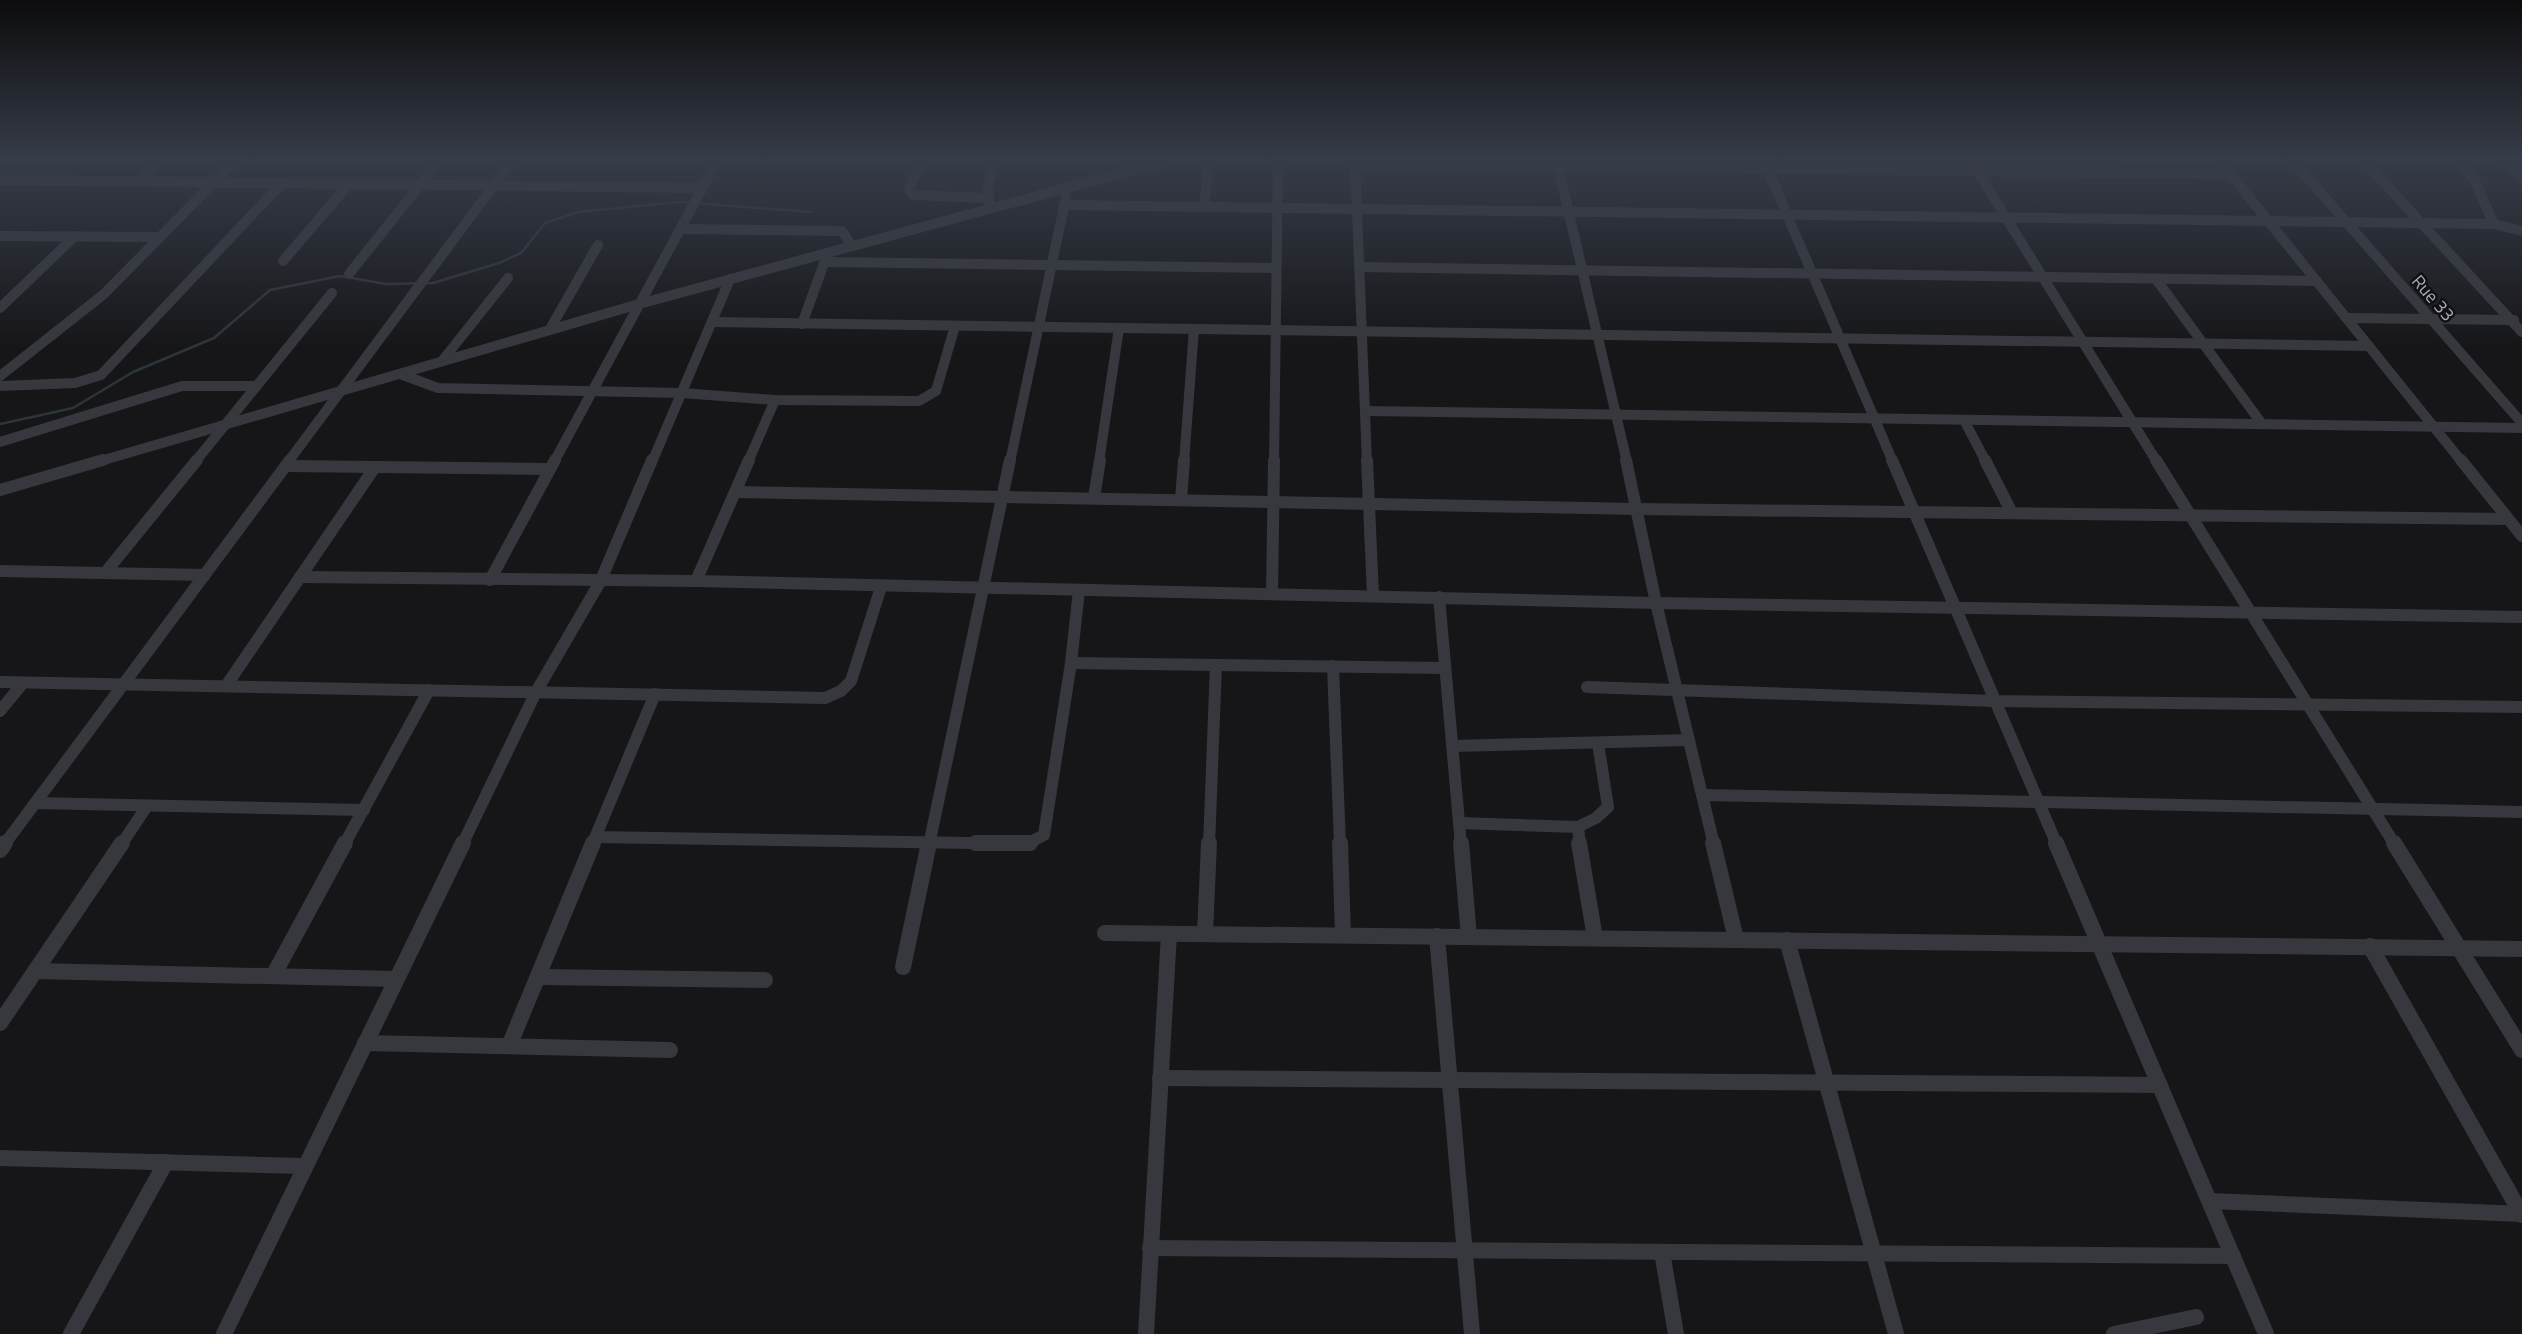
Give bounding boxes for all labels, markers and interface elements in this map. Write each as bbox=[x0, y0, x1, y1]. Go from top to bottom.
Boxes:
street label: Rue 33 bbox=[2406, 269, 2461, 327]

